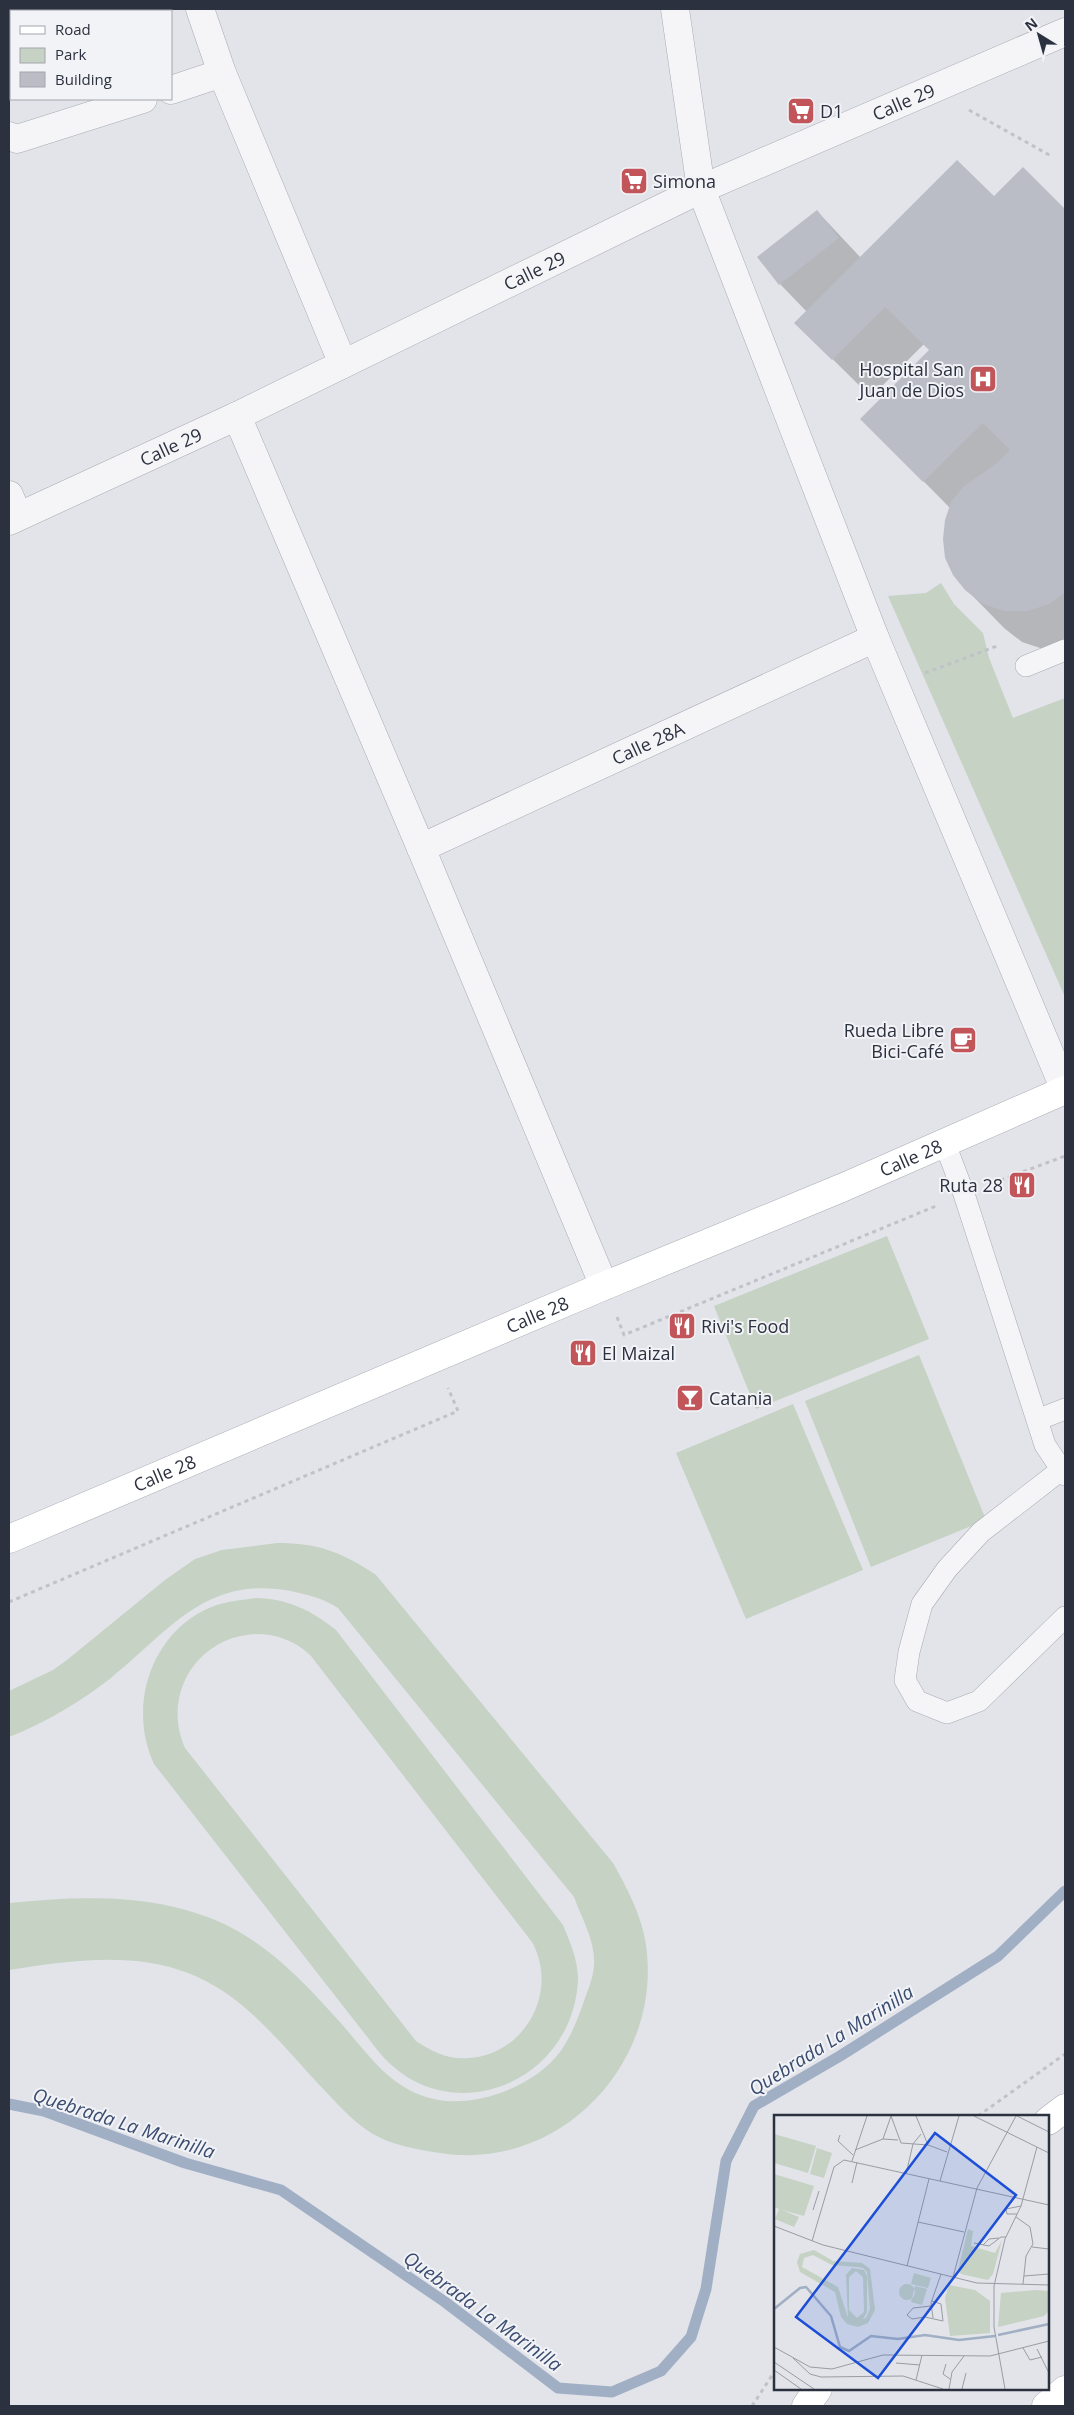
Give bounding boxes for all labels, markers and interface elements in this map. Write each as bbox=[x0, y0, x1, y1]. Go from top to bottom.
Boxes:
legend bbox=[10, 10, 172, 100]
north arrow bbox=[1014, 10, 1064, 60]
text: N bbox=[1021, 13, 1041, 35]
text: Road bbox=[55, 19, 91, 39]
text: Park bbox=[55, 44, 86, 64]
text: Building bbox=[55, 69, 112, 89]
street label: Calle 29 bbox=[868, 78, 938, 126]
supermarket icon: D1 bbox=[786, 96, 816, 126]
place label: D1 bbox=[820, 99, 843, 123]
supermarket icon: Simona bbox=[619, 166, 649, 196]
place label: Simona bbox=[653, 169, 716, 193]
street label: Calle 29 bbox=[499, 245, 569, 296]
place label: Hospital San Juan de Dios bbox=[858, 357, 964, 402]
hospital icon: Hospital San Juan de Dios bbox=[968, 364, 998, 394]
street label: Calle 29 bbox=[136, 422, 206, 471]
street label: Calle 28A bbox=[608, 716, 689, 770]
place label: Rueda Libre Bici-Café bbox=[844, 1018, 944, 1063]
cafe icon: Rueda Libre Bici-Café bbox=[948, 1025, 978, 1055]
street label: Calle 28 bbox=[876, 1134, 946, 1182]
restaurant icon: Ruta 28 bbox=[1007, 1170, 1037, 1200]
place label: Ruta 28 bbox=[939, 1173, 1003, 1197]
street label: Calle 28 bbox=[502, 1290, 572, 1338]
restaurant icon: Rivi's Food bbox=[667, 1311, 697, 1341]
place label: Rivi's Food bbox=[701, 1314, 789, 1338]
restaurant icon: El Maizal bbox=[568, 1338, 598, 1368]
place label: El Maizal bbox=[602, 1341, 675, 1365]
bar icon: Catania bbox=[675, 1383, 705, 1413]
place label: Catania bbox=[709, 1386, 772, 1410]
street label: Calle 28 bbox=[130, 1449, 200, 1497]
water label: Quebrada La Marinilla bbox=[744, 1979, 919, 2101]
water label: Quebrada La Marinilla bbox=[30, 2081, 219, 2165]
inset map bbox=[774, 2115, 1049, 2390]
water label: Quebrada La Marinilla bbox=[399, 2245, 568, 2377]

